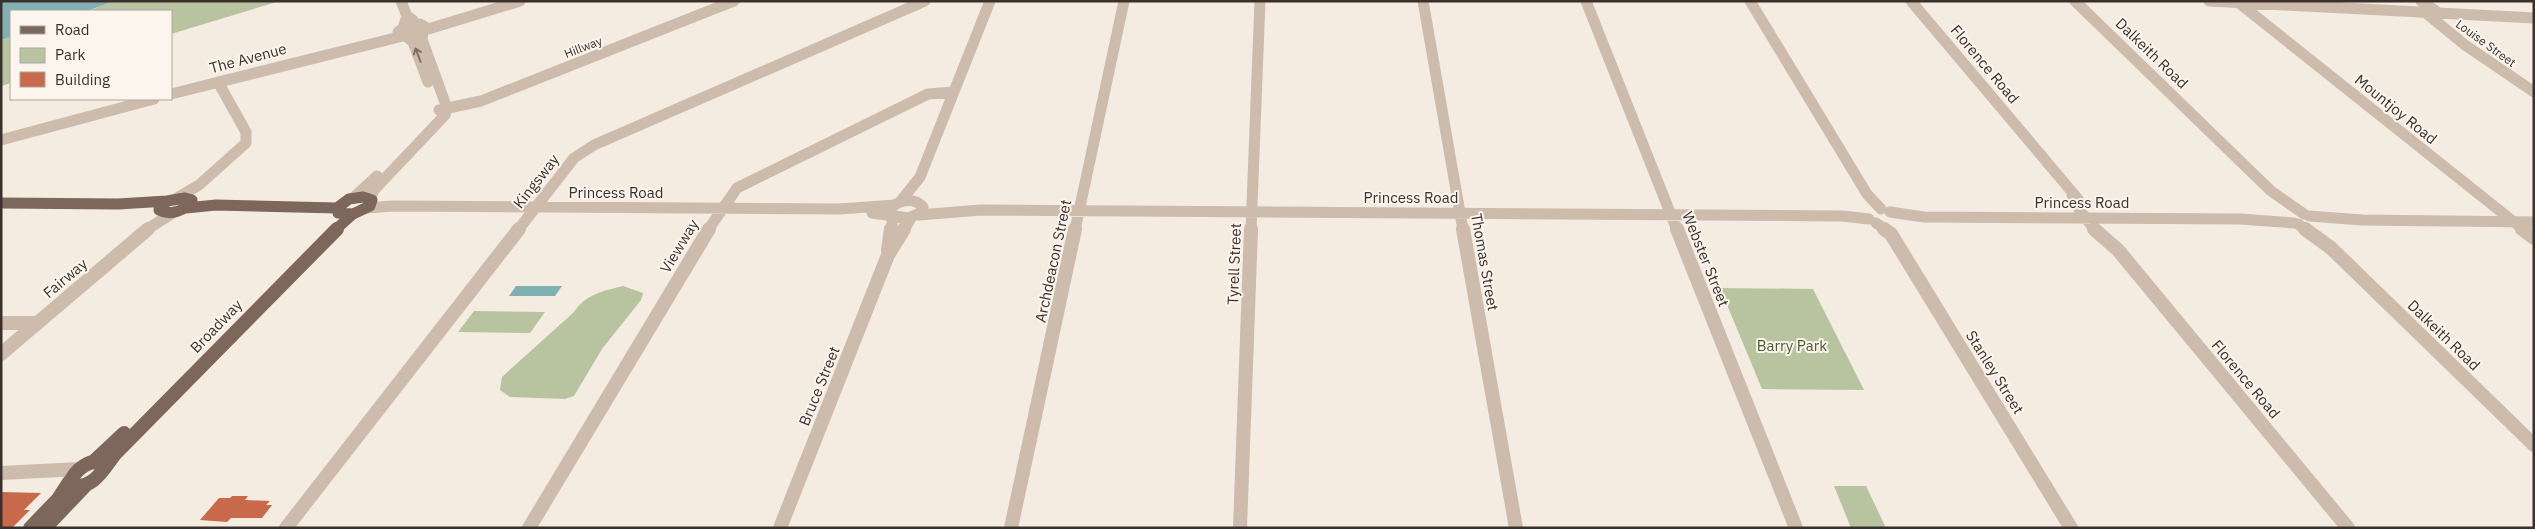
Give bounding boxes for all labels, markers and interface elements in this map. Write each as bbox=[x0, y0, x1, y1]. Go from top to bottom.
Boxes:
legend bbox=[10, 10, 172, 100]
street label: Dalkeith Road bbox=[2112, 14, 2192, 92]
street label: Louise Street bbox=[2453, 16, 2519, 70]
text: Road bbox=[55, 20, 90, 39]
street label: Florence Road bbox=[1947, 21, 2023, 107]
street label: Hillway bbox=[562, 33, 604, 61]
street label: The Avenue bbox=[207, 39, 289, 77]
text: Park bbox=[55, 45, 85, 64]
one-way arrow bbox=[413, 48, 422, 64]
text: Building bbox=[55, 70, 110, 89]
street label: Mountjoy Road bbox=[2351, 70, 2441, 148]
street label: Kingsway bbox=[509, 150, 563, 212]
street label: Princess Road bbox=[569, 183, 663, 202]
street label: Princess Road bbox=[1364, 188, 1458, 207]
street label: Princess Road bbox=[2035, 193, 2129, 212]
street label: Archdeacon Street bbox=[1031, 198, 1075, 324]
street label: Webster Street bbox=[1678, 209, 1734, 309]
street label: Thomas Street bbox=[1467, 212, 1503, 312]
street label: Viewway bbox=[656, 215, 703, 276]
street label: Tyrell Street bbox=[1223, 223, 1245, 305]
street label: Fairway bbox=[39, 254, 91, 302]
street label: Broadway bbox=[186, 295, 247, 357]
street label: Dalkeith Road bbox=[2404, 296, 2484, 374]
street label: Stanley Street bbox=[1962, 327, 2028, 417]
park label: Barry Park bbox=[1757, 336, 1827, 355]
street label: Florence Road bbox=[2208, 336, 2284, 422]
street label: Bruce Street bbox=[794, 343, 844, 429]

